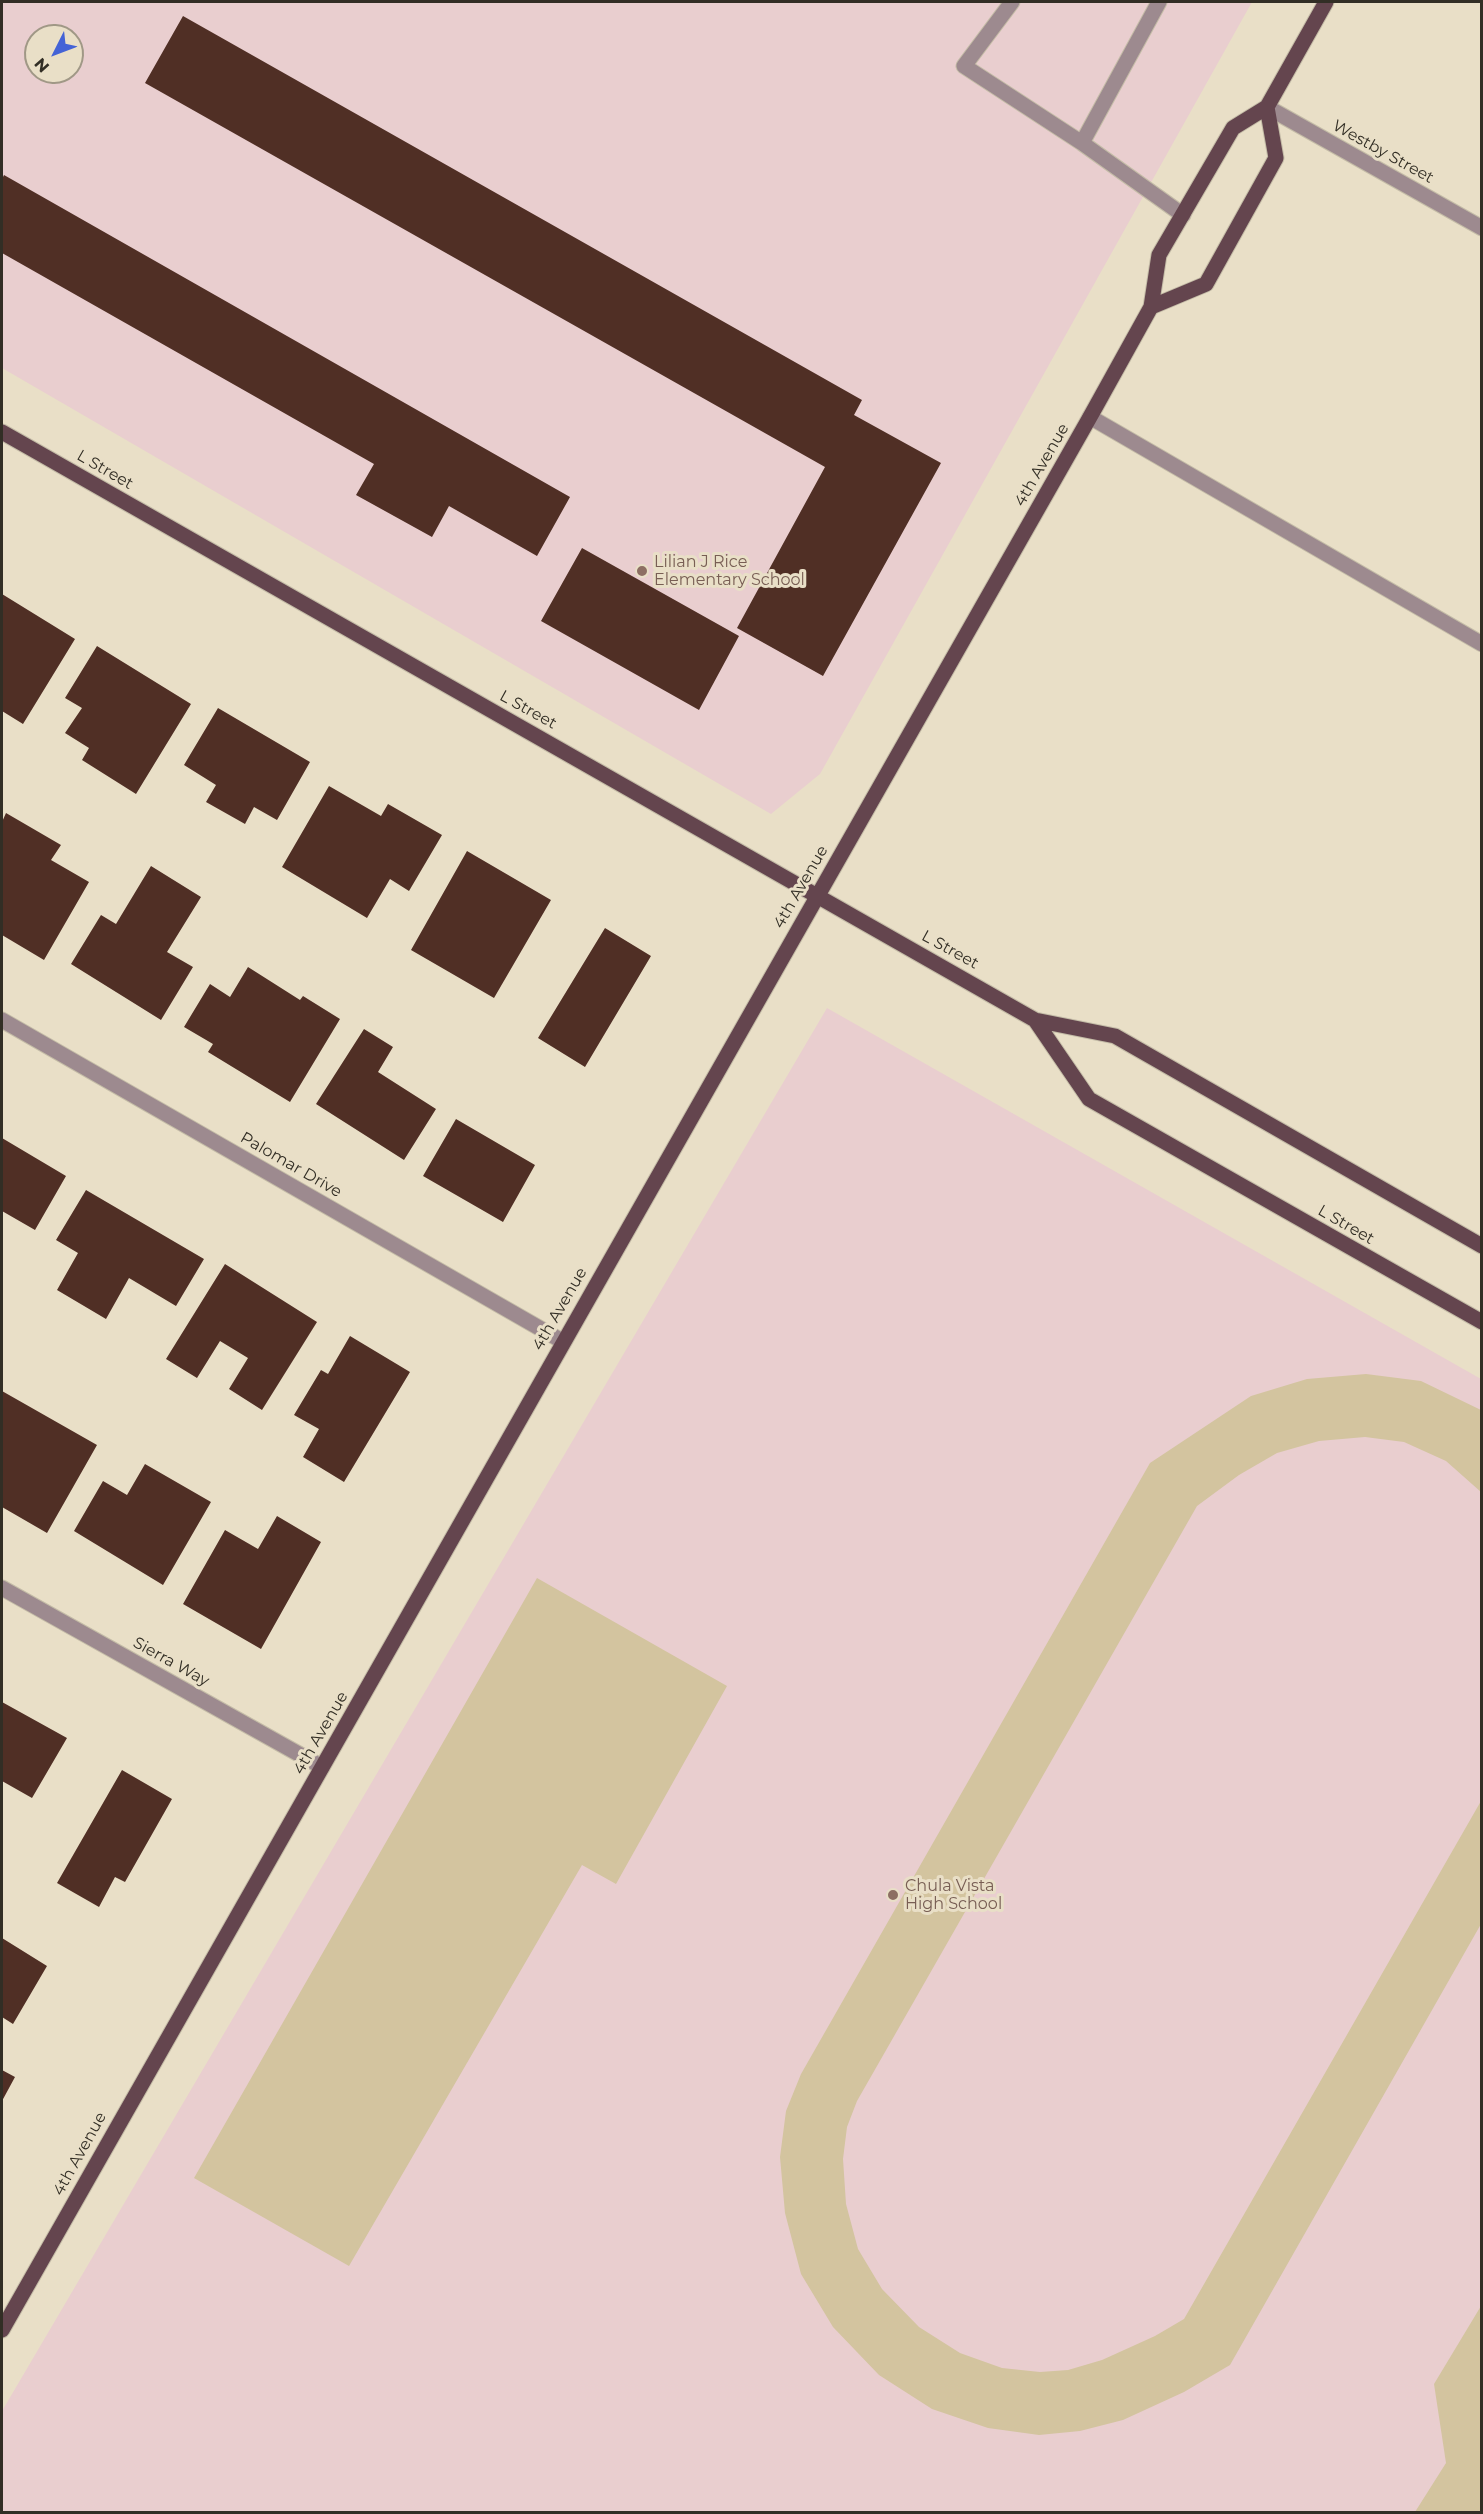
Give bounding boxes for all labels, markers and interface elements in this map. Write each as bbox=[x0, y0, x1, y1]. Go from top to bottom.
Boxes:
north arrow bbox=[24, 24, 84, 84]
text: N bbox=[30, 54, 53, 76]
street label: Westby Street bbox=[1329, 116, 1437, 188]
street label: 4th Avenue bbox=[1011, 420, 1073, 510]
street label: L Street bbox=[73, 446, 137, 494]
place label: Lilian J Rice Elementary School bbox=[654, 552, 805, 590]
marker: Lilian J Rice Elementary School bbox=[635, 564, 649, 578]
street label: L Street bbox=[496, 687, 560, 733]
street label: 4th Avenue bbox=[770, 842, 832, 932]
street label: L Street bbox=[918, 927, 982, 973]
street label: Palomar Drive bbox=[237, 1128, 345, 1202]
street label: L Street bbox=[1314, 1201, 1378, 1249]
street label: 4th Avenue bbox=[529, 1264, 591, 1354]
street label: Sierra Way bbox=[130, 1633, 212, 1691]
street label: 4th Avenue bbox=[290, 1688, 352, 1778]
place label: Chula Vista High School bbox=[905, 1876, 1002, 1914]
marker: Chula Vista High School bbox=[886, 1888, 900, 1902]
street label: 4th Avenue bbox=[49, 2109, 111, 2199]

